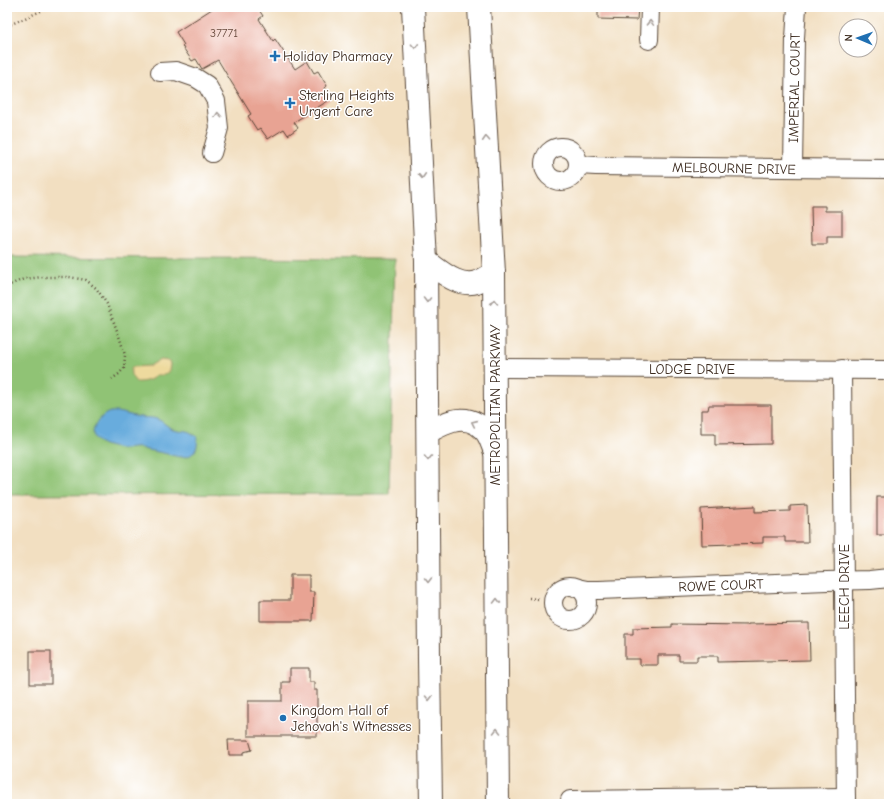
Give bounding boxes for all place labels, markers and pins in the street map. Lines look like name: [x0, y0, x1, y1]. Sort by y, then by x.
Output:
place label: Holiday Pharmacy: [283, 48, 393, 65]
marker: Holiday Pharmacy: [270, 51, 280, 61]
place label: Sterling Heights Urgent Care: [299, 87, 394, 120]
marker: Sterling Heights Urgent Care: [284, 97, 296, 109]
place label: Kingdom Hall of Jehovah's Witnesses: [291, 702, 411, 735]
marker: Kingdom Hall of Jehovah's Witnesses: [278, 713, 288, 723]

